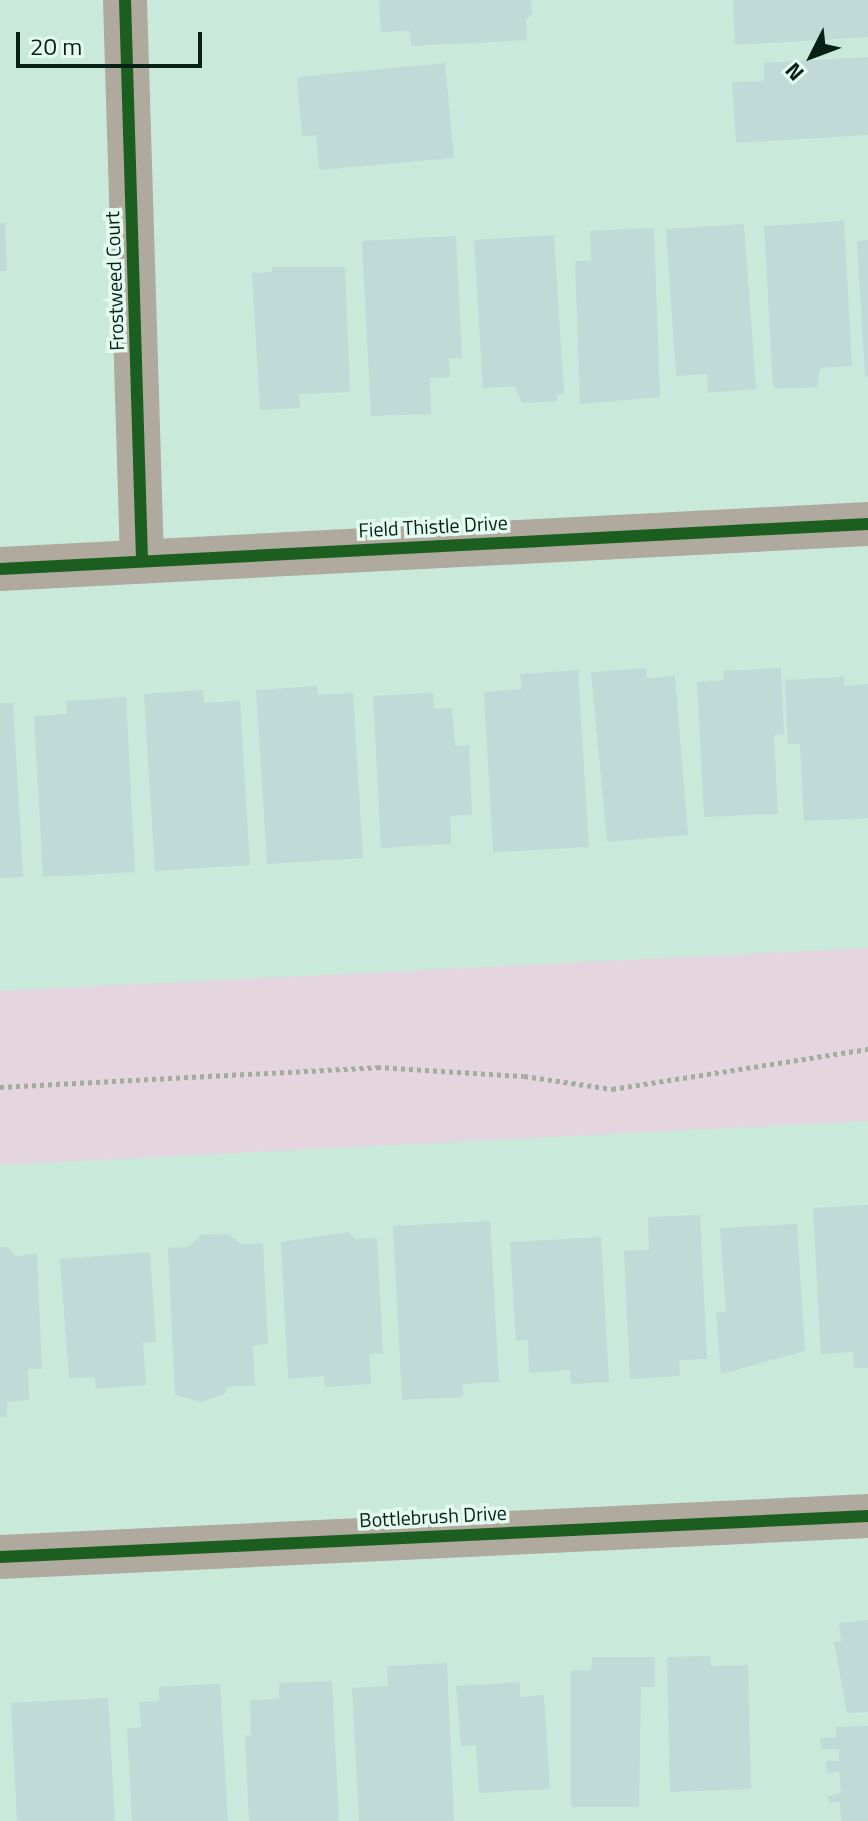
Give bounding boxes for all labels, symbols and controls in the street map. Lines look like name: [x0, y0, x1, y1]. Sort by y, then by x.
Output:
scale bar: [20, 16, 206, 66]
north arrow: [772, 16, 852, 96]
text: 20 m: [30, 28, 82, 64]
text: N: [776, 55, 812, 89]
street label: Frostweed Court: [100, 211, 128, 351]
street label: Field Thistle Drive: [358, 510, 508, 542]
street label: Bottlebrush Drive: [359, 1500, 507, 1532]

